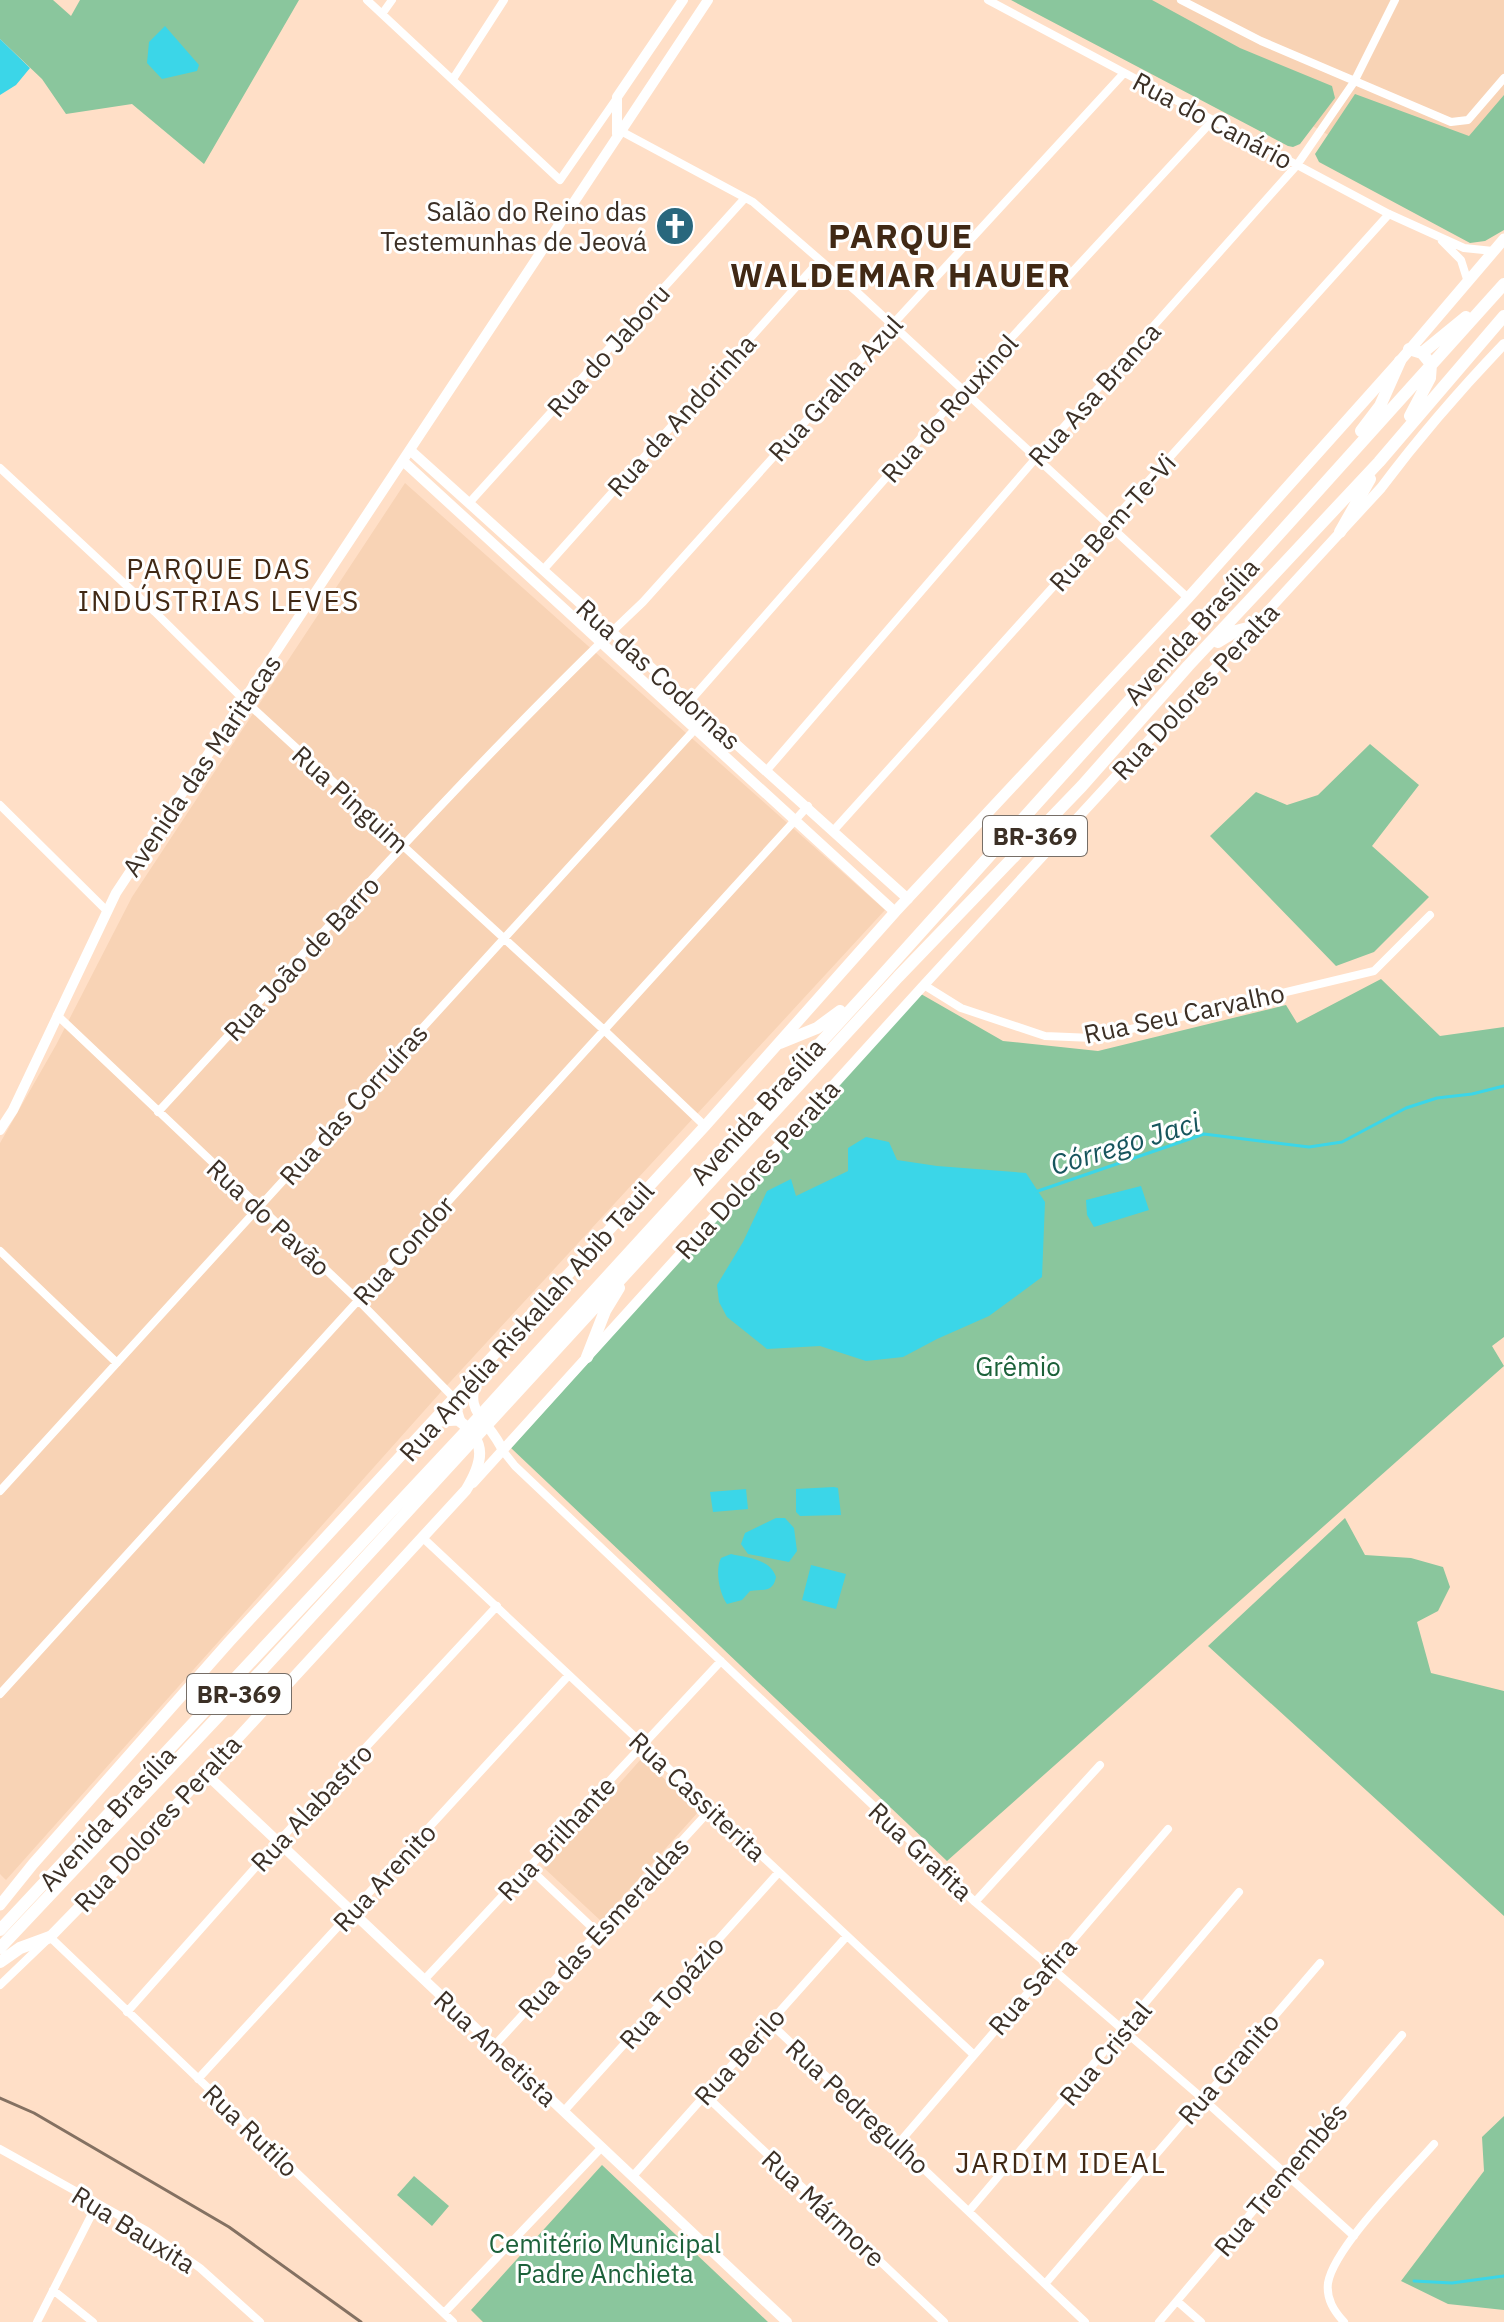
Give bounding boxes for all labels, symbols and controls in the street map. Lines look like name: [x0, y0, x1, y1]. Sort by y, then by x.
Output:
street label: Rua do Canário: [1127, 64, 1299, 176]
place label: Salão do Reino das Testemunhas de Jeová: [380, 194, 647, 258]
church icon: Salão do Reino das Testemunhas de Jeová: [654, 205, 696, 247]
district label: PARQUE WALDEMAR HAUER: [730, 213, 1072, 296]
street label: Rua do Jaboru: [539, 276, 677, 424]
street label: Rua Gralha Azul: [760, 308, 910, 468]
street label: Rua Asa Branca: [1020, 315, 1168, 473]
street label: Rua do Rouxinol: [873, 326, 1025, 490]
street label: Rua da Andorinha: [599, 327, 763, 503]
street label: Rua Bem-Te-Vi: [1041, 446, 1183, 598]
district label: PARQUE DAS INDÚSTRIAS LEVES: [78, 550, 360, 619]
street label: Avenida Brasília: [1116, 550, 1266, 712]
street label: Rua das Codornas: [569, 591, 749, 757]
street label: Rua Dolores Peralta: [1104, 595, 1286, 787]
street label: Avenida das Maritacas: [114, 647, 288, 883]
street label: Rua Pinguim: [285, 738, 417, 860]
road number: BR-369: [983, 816, 1087, 856]
street label: Rua João de Barro: [216, 868, 386, 1048]
street label: Rua Seu Carvalho: [1081, 975, 1287, 1051]
street label: Rua das Corruíras: [271, 1016, 435, 1192]
street label: Avenida Brasília: [682, 1030, 832, 1192]
street label: Rua Dolores Peralta: [667, 1072, 847, 1266]
water label: Córrego Jaci: [1046, 1103, 1205, 1183]
street label: Rua do Pavão: [200, 1151, 338, 1283]
street label: Rua Amélia Riskallah Abib Tauil: [391, 1174, 661, 1468]
street label: Rua Condor: [345, 1188, 461, 1312]
park label: Grêmio: [975, 1349, 1061, 1383]
road number: BR-369: [187, 1674, 291, 1714]
street label: Rua Cassiterita: [622, 1724, 774, 1868]
street label: Rua Dolores Peralta: [66, 1727, 248, 1919]
street label: Rua Alabastro: [243, 1736, 379, 1878]
street label: Avenida Brasília: [31, 1738, 183, 1898]
street label: Rua Brilhante: [490, 1769, 622, 1907]
street label: Rua Grafita: [862, 1794, 980, 1908]
street label: Rua Arenito: [325, 1815, 443, 1939]
street label: Rua das Esmeraldas: [510, 1829, 696, 2025]
street label: Rua Topázio: [611, 1928, 731, 2056]
street label: Rua Safira: [980, 1930, 1084, 2042]
street label: Rua Ametista: [427, 1982, 565, 2114]
street label: Rua Cristal: [1051, 1994, 1159, 2112]
street label: Rua Berilo: [686, 2000, 792, 2112]
street label: Rua Granito: [1170, 2005, 1286, 2131]
street label: Rua Pedregulho: [779, 2031, 937, 2181]
street label: Rua Rutilo: [196, 2076, 306, 2184]
street label: Rua Tremembés: [1206, 2095, 1354, 2263]
street label: Rua Mármore: [755, 2142, 893, 2274]
district label: JARDIM IDEAL: [955, 2144, 1167, 2181]
street label: Rua Bauxita: [66, 2178, 202, 2281]
park label: Cemitério Municipal Padre Anchieta: [489, 2226, 721, 2290]

